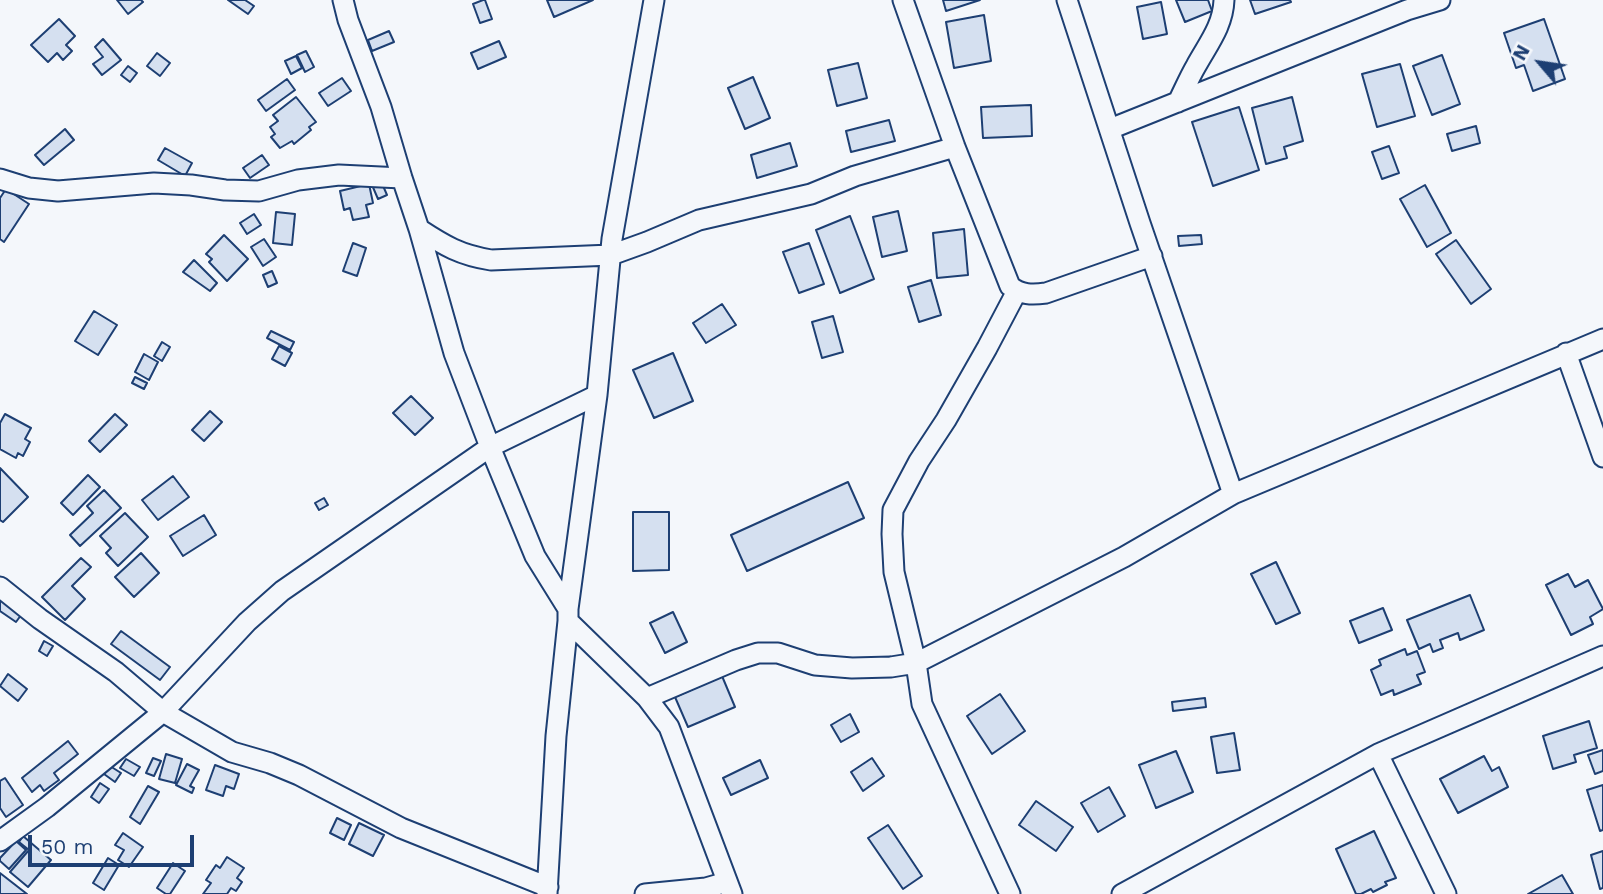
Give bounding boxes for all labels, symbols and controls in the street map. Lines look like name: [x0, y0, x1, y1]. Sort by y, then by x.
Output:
north arrow: [1505, 28, 1575, 98]
text: N: [1508, 41, 1535, 64]
scale bar: [32, 820, 198, 864]
text: 50 m: [41, 834, 93, 859]

